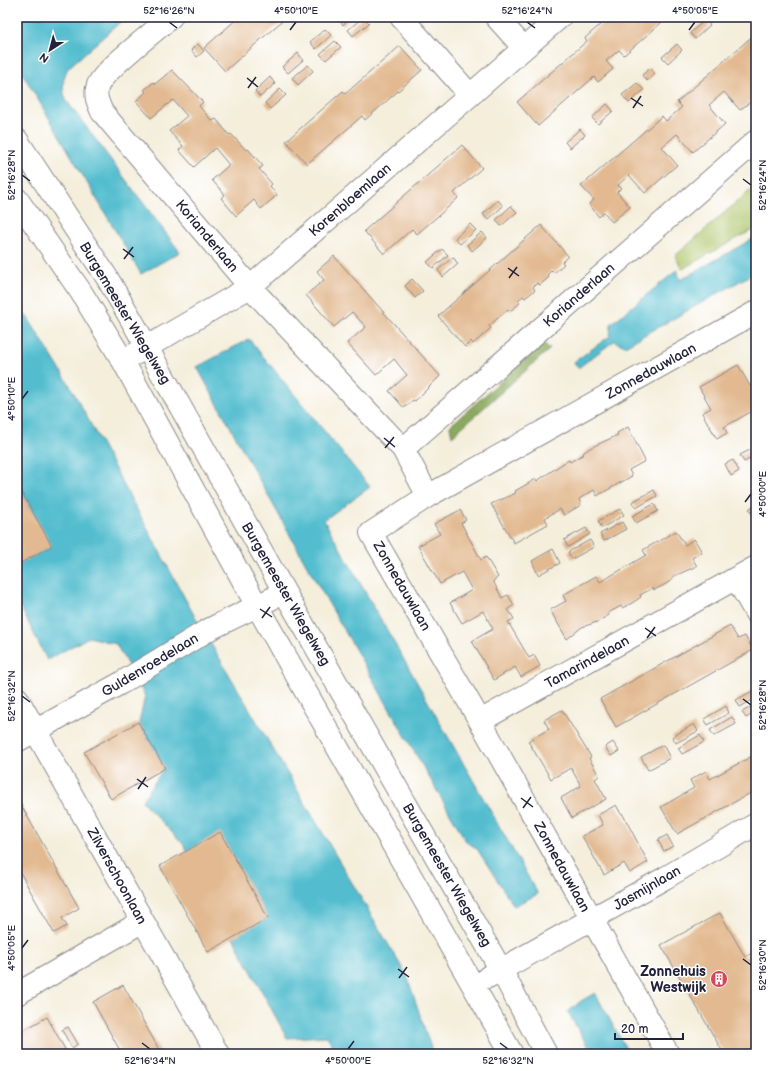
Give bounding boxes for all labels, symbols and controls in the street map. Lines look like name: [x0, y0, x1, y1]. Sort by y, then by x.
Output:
text: 52°16'26"N: [143, 5, 195, 17]
text: 4°50'10"E: [274, 5, 319, 17]
text: 52°16'24"N: [501, 5, 553, 17]
text: 4°50'05"E: [672, 5, 718, 17]
north arrow: [30, 30, 70, 70]
text: N: [37, 50, 52, 65]
text: 52°16'28"N: [6, 149, 18, 201]
text: 52°16'24"N: [757, 159, 769, 211]
street label: Korenbloemlaan: [305, 160, 395, 240]
street label: Korianderlaan: [172, 196, 242, 276]
street label: Burgemeester Wiegelweg: [76, 239, 174, 387]
street label: Korianderlaan: [540, 259, 618, 331]
street label: Zonnedauwlaan: [602, 339, 699, 403]
text: 4°50'10"E: [6, 376, 18, 421]
text: 4°50'00"E: [757, 470, 769, 517]
street label: Burgemeester Wiegelweg: [238, 519, 334, 669]
street label: Zonnedauwlaan: [369, 537, 435, 634]
street label: Guldenroedelaan: [99, 629, 201, 701]
street label: Tamarindelaan: [542, 632, 632, 692]
text: 52°16'32"N: [6, 670, 18, 722]
text: 52°16'28"N: [757, 679, 769, 731]
street label: Burgemeester Wiegelweg: [399, 800, 495, 950]
street label: Zonnedauwlaan: [530, 818, 594, 915]
street label: Zilverschoonlaan: [83, 824, 151, 927]
street label: Jasmijnlaan: [610, 862, 684, 914]
text: 4°50'05"E: [6, 925, 18, 971]
text: 52°16'30"N: [757, 939, 769, 991]
place label: Zonnehuis Westwijk: [640, 963, 707, 996]
building icon: Zonnehuis Westwijk: [709, 969, 729, 989]
scale bar: [615, 1015, 683, 1041]
text: 20 m: [621, 1022, 648, 1037]
text: 52°16'34"N: [124, 1055, 176, 1067]
text: 4°50'00"E: [325, 1055, 372, 1067]
text: 52°16'32"N: [482, 1055, 534, 1067]

